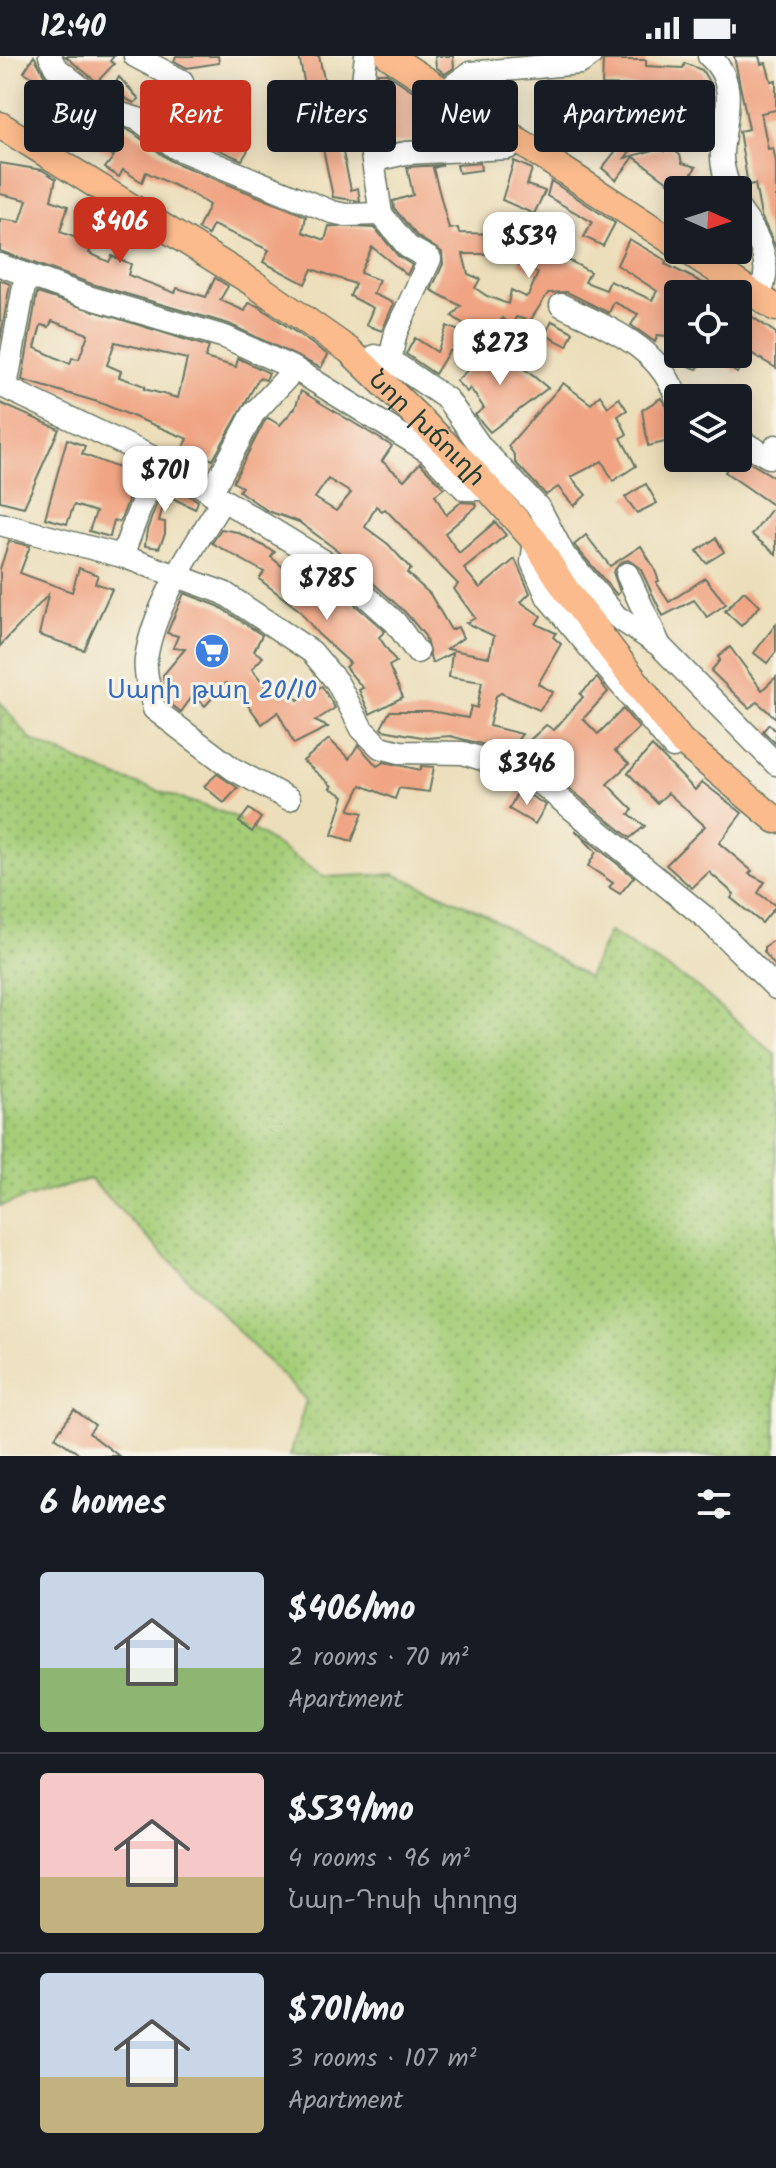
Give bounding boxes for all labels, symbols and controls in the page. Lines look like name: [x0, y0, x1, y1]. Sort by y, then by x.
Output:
text: 12:40: [40, 4, 106, 52]
chip: Buy: [24, 80, 124, 152]
chip: Rent: [140, 80, 251, 152]
chip: Filters: [267, 80, 396, 152]
chip: New: [412, 80, 518, 152]
chip: Apartment: [534, 80, 715, 152]
north arrow: [664, 176, 752, 264]
map controls: [664, 176, 752, 472]
pin: $406: [73, 197, 167, 265]
text: $406: [92, 202, 149, 244]
pin: $539: [482, 212, 576, 280]
text: $539: [501, 217, 557, 259]
button: locate: [664, 280, 752, 368]
pin: $273: [453, 319, 547, 387]
text: $273: [471, 324, 529, 366]
street label: Նոր խճուղի: [358, 361, 496, 497]
button: layers: [664, 384, 752, 472]
pin: $701: [118, 446, 212, 514]
text: $701: [141, 451, 189, 493]
pin: $785: [280, 554, 374, 622]
text: $785: [299, 559, 355, 601]
supermarket icon: Սարի թաղ 20/10: [193, 632, 231, 670]
place label: Սարի թաղ 20/10: [107, 670, 317, 712]
pin: $346: [480, 739, 574, 807]
text: $346: [498, 744, 556, 786]
text: 6 homes: [40, 1477, 166, 1531]
icon: filters: [692, 1482, 736, 1526]
text: $406/mo: [288, 1583, 415, 1637]
icon: home: [104, 1604, 200, 1700]
text: 2 rooms · 70 m²: [288, 1637, 469, 1679]
text: Apartment: [288, 1679, 403, 1721]
text: $539/mo: [288, 1784, 414, 1838]
icon: home: [104, 1805, 200, 1901]
text: 4 rooms · 96 m²: [288, 1838, 470, 1880]
text: Նար-Դոսի փողոց: [288, 1880, 518, 1922]
text: $701/mo: [288, 1984, 405, 2038]
icon: home: [104, 2005, 200, 2101]
text: 3 rooms · 107 m²: [288, 2038, 477, 2080]
text: Apartment: [288, 2080, 403, 2122]

